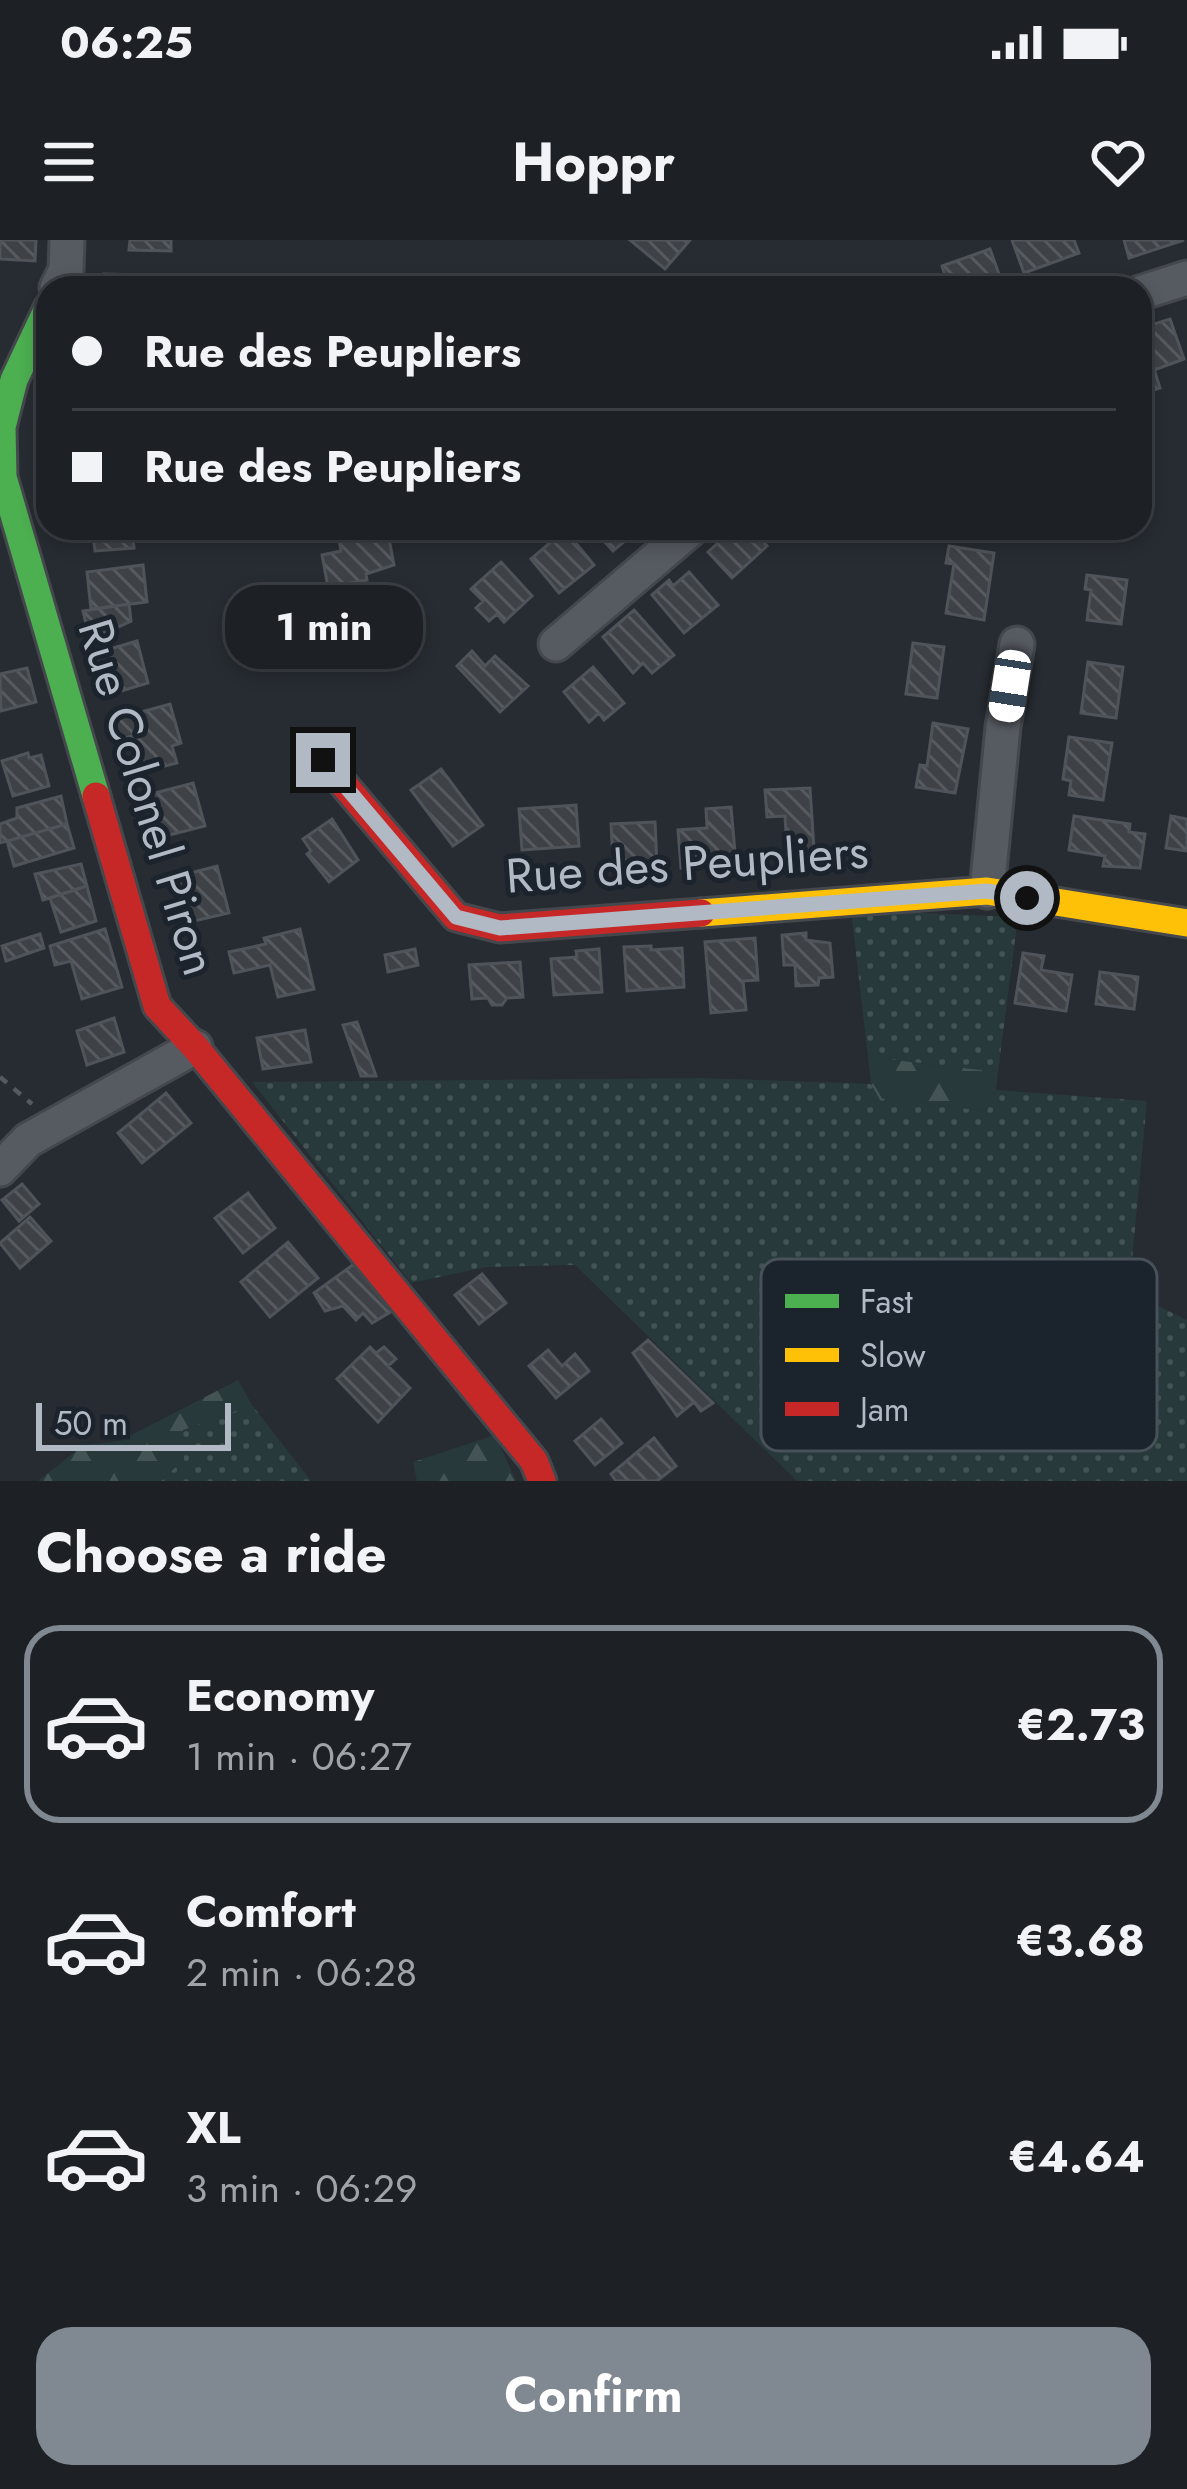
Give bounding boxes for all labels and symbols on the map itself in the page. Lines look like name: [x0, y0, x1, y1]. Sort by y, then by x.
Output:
callout: 1 min: [224, 586, 422, 670]
street label: Rue Colonel Piron: [61, 611, 234, 984]
car: [987, 648, 1033, 724]
route end: [296, 733, 350, 787]
street label: Rue des Peupliers: [503, 816, 871, 911]
route start: [1000, 871, 1054, 925]
legend: [761, 1259, 1157, 1451]
text: Fast: [860, 1278, 913, 1325]
text: Slow: [860, 1332, 926, 1379]
text: Jam: [856, 1386, 910, 1433]
scale bar: [36, 1397, 231, 1450]

